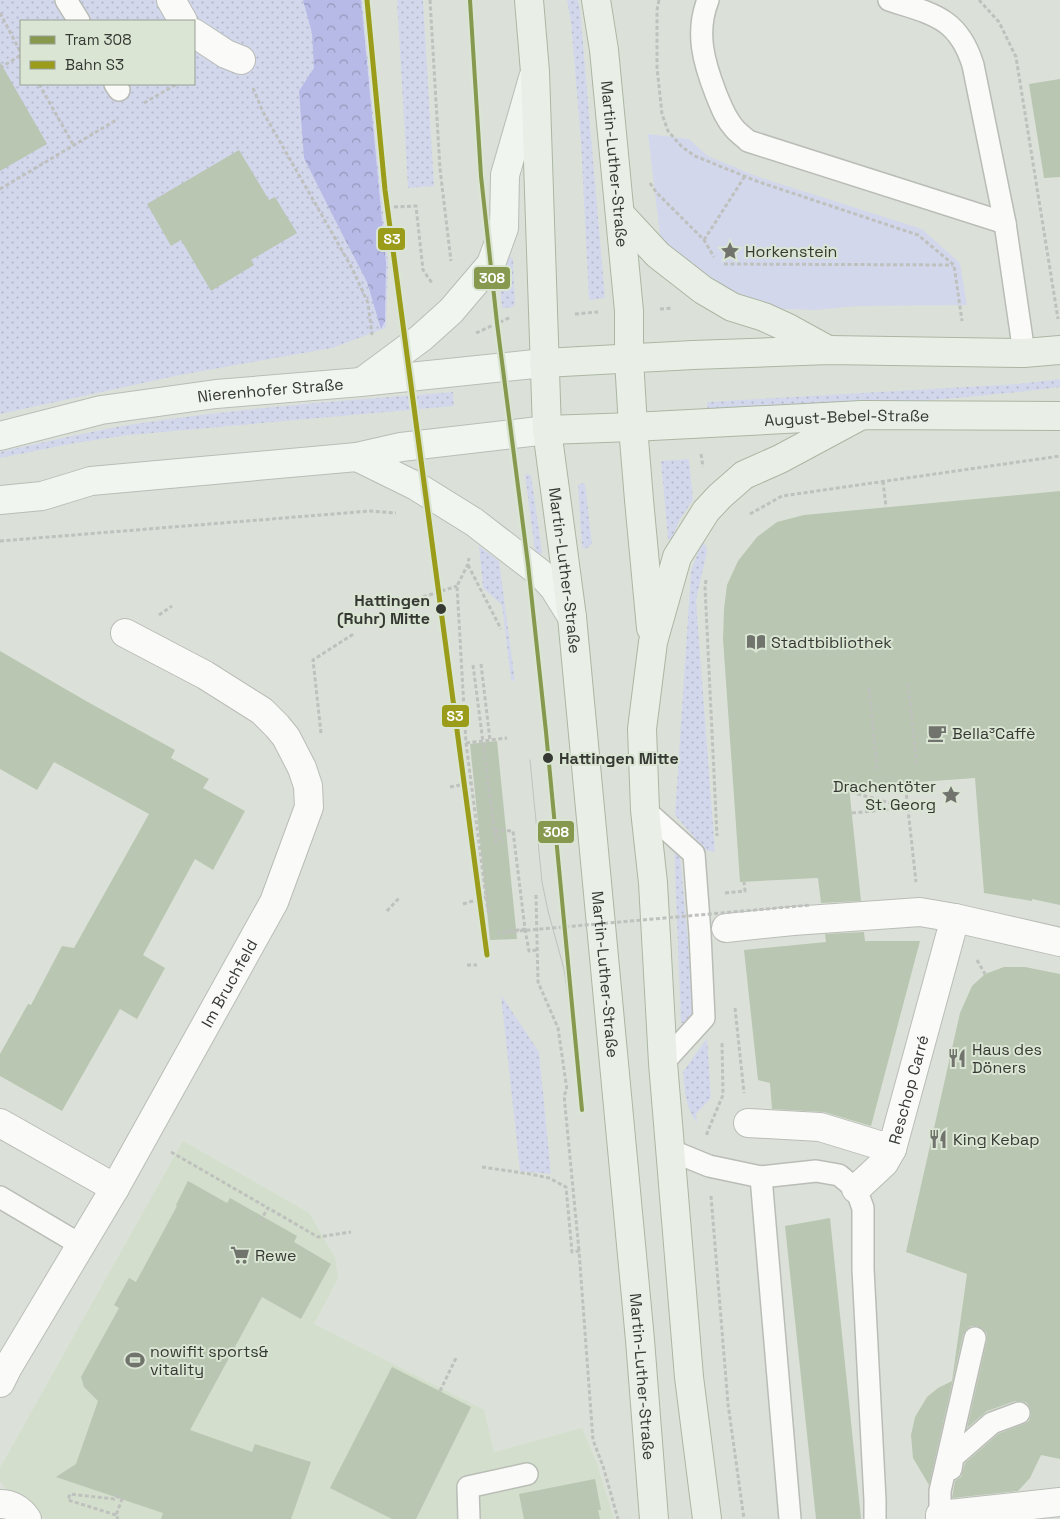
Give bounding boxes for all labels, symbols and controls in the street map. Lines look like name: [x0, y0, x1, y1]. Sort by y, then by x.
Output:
legend: [20, 20, 195, 85]
text: Tram 308: [65, 30, 131, 49]
text: Bahn S3: [65, 55, 124, 74]
street label: Martin-Luther-Straße: [596, 80, 633, 248]
line badge: S3: [377, 227, 406, 251]
text: S3: [384, 230, 401, 248]
place icon: Horkenstein: [719, 240, 741, 262]
place label: Horkenstein: [745, 241, 837, 262]
line badge: 308: [473, 266, 511, 290]
text: 308: [479, 269, 506, 287]
street label: Nierenhofer Straße: [196, 373, 344, 407]
street label: August-Bebel-Straße: [764, 405, 929, 431]
street label: Martin-Luther-Straße: [544, 486, 585, 654]
place label: Hattingen (Ruhr) Mitte: [337, 590, 430, 629]
marker: Hattingen (Ruhr) Mitte: [434, 602, 448, 616]
library icon: Stadtbibliothek: [745, 631, 767, 653]
place label: Stadtbibliothek: [771, 632, 892, 653]
line badge: S3: [441, 704, 470, 728]
text: S3: [447, 707, 464, 725]
cafe icon: Bella³Caffè: [926, 722, 948, 744]
place label: Bella³Caffè: [952, 723, 1035, 744]
place label: Hattingen Mitte: [559, 748, 679, 769]
marker: Hattingen Mitte: [541, 751, 555, 765]
place label: Drachentöter St. Georg: [833, 776, 936, 815]
place icon: Drachentöter St. Georg: [940, 784, 962, 806]
line badge: 308: [537, 820, 575, 844]
text: 308: [543, 823, 570, 841]
street label: Martin-Luther-Straße: [587, 890, 623, 1059]
street label: Im Bruchfeld: [196, 935, 262, 1031]
street label: Reschop Carré: [884, 1033, 934, 1147]
place label: Haus des Döners: [972, 1039, 1042, 1078]
restaurant icon: Haus des Döners: [946, 1047, 968, 1069]
restaurant icon: King Kebap: [927, 1128, 949, 1150]
place label: King Kebap: [953, 1129, 1040, 1150]
supermarket icon: Rewe: [229, 1244, 251, 1266]
place label: Rewe: [255, 1245, 297, 1266]
street label: Martin-Luther-Straße: [625, 1292, 659, 1461]
place label: nowifit sports& vitality: [150, 1341, 269, 1380]
sports icon: nowifit sports& vitality: [124, 1349, 146, 1371]

